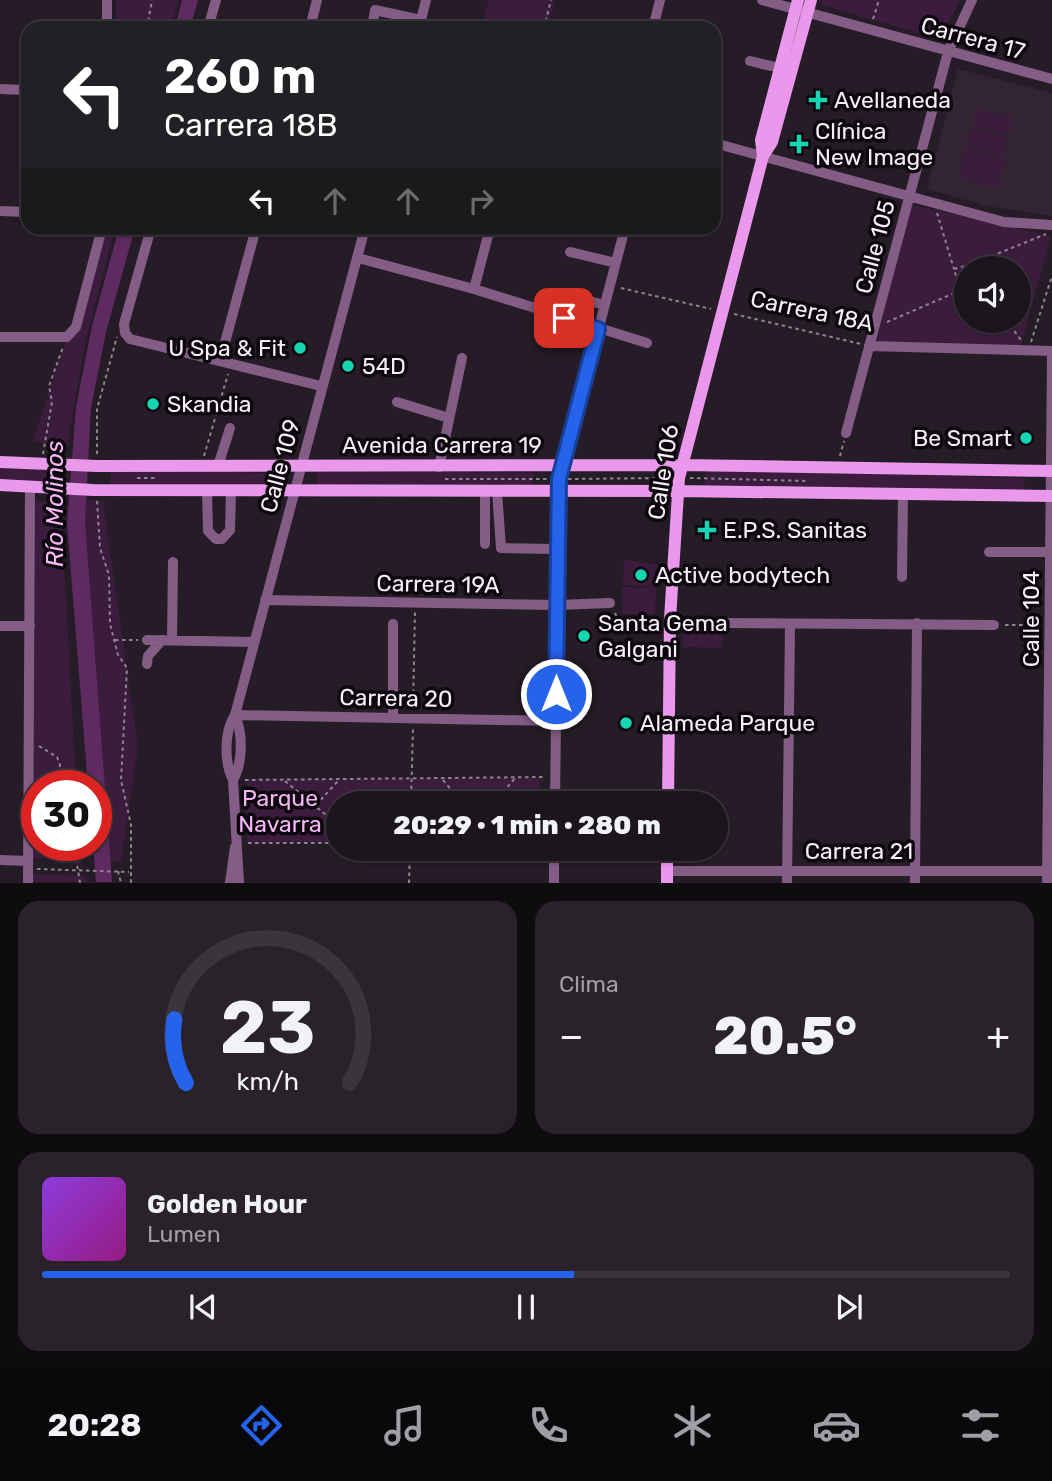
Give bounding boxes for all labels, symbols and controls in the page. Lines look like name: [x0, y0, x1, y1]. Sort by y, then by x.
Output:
street label: Carrera 17: [918, 11, 1028, 65]
text: 260 m: [164, 47, 316, 105]
icon: left: [49, 49, 140, 140]
place label: Avellaneda: [834, 86, 951, 114]
marker: Avellaneda: [808, 90, 828, 110]
text: Carrera 18B: [164, 106, 338, 144]
place label: Clínica New Image: [815, 117, 933, 171]
marker: Clínica New Image: [789, 134, 809, 154]
icon: left: [243, 182, 281, 220]
icon: ahead: [316, 182, 354, 220]
icon: ahead: [389, 182, 427, 220]
icon: right: [462, 182, 500, 220]
street label: Calle 105: [849, 197, 901, 297]
map controls: [954, 256, 1031, 333]
button: sound: [954, 256, 1031, 333]
street label: Carrera 18A: [748, 284, 876, 338]
pin: [534, 288, 594, 348]
icon: arrive: [545, 299, 583, 337]
place label: U Spa & Fit: [168, 334, 286, 362]
marker: U Spa & Fit: [292, 340, 308, 356]
place label: 54D: [362, 352, 406, 380]
marker: 54D: [340, 358, 356, 374]
place label: Skandia: [167, 390, 252, 418]
marker: Skandia: [145, 396, 161, 412]
street label: Calle 109: [254, 416, 306, 516]
street label: Calle 106: [642, 422, 684, 522]
place label: Be Smart: [913, 424, 1012, 452]
marker: Be Smart: [1018, 430, 1034, 446]
street label: Avenida Carrera 19: [342, 431, 542, 459]
water label: Río Molinos: [41, 441, 69, 567]
place label: E.P.S. Sanitas: [723, 516, 867, 544]
marker: E.P.S. Sanitas: [697, 520, 717, 540]
place label: Active bodytech: [655, 561, 830, 589]
marker: Active bodytech: [633, 567, 649, 583]
street label: Carrera 19A: [376, 569, 500, 599]
street label: Calle 104: [1017, 571, 1045, 667]
place label: Santa Gema Galgani: [598, 609, 728, 663]
marker: Santa Gema Galgani: [576, 628, 592, 644]
position arrow: [519, 657, 593, 731]
street label: Carrera 20: [339, 683, 453, 713]
place label: Alameda Parque: [640, 709, 815, 737]
marker: Alameda Parque: [618, 715, 634, 731]
speed limit sign: 30: [21, 770, 112, 861]
park label: Parque Navarra: [238, 784, 322, 838]
text: 20:29 · 1 min · 280 m: [393, 810, 661, 841]
street label: Carrera 21: [805, 837, 913, 865]
text: Clima: [559, 970, 619, 998]
text: 23: [220, 986, 315, 1072]
text: 20.5°: [713, 1005, 857, 1067]
text: −: [559, 1013, 584, 1059]
text: +: [986, 1013, 1010, 1059]
text: km/h: [236, 1067, 299, 1096]
text: Golden Hour: [147, 1189, 307, 1220]
text: Lumen: [147, 1220, 221, 1248]
icon: previous: [184, 1288, 222, 1326]
icon: pause: [507, 1288, 545, 1326]
icon: next: [830, 1288, 868, 1326]
icon: directions: [237, 1401, 286, 1450]
icon: music: [380, 1401, 429, 1450]
icon: phone: [524, 1401, 573, 1450]
icon: climate: [668, 1401, 717, 1450]
icon: car: [812, 1401, 861, 1450]
icon: filters: [956, 1401, 1005, 1450]
text: 20:28: [47, 1406, 142, 1444]

